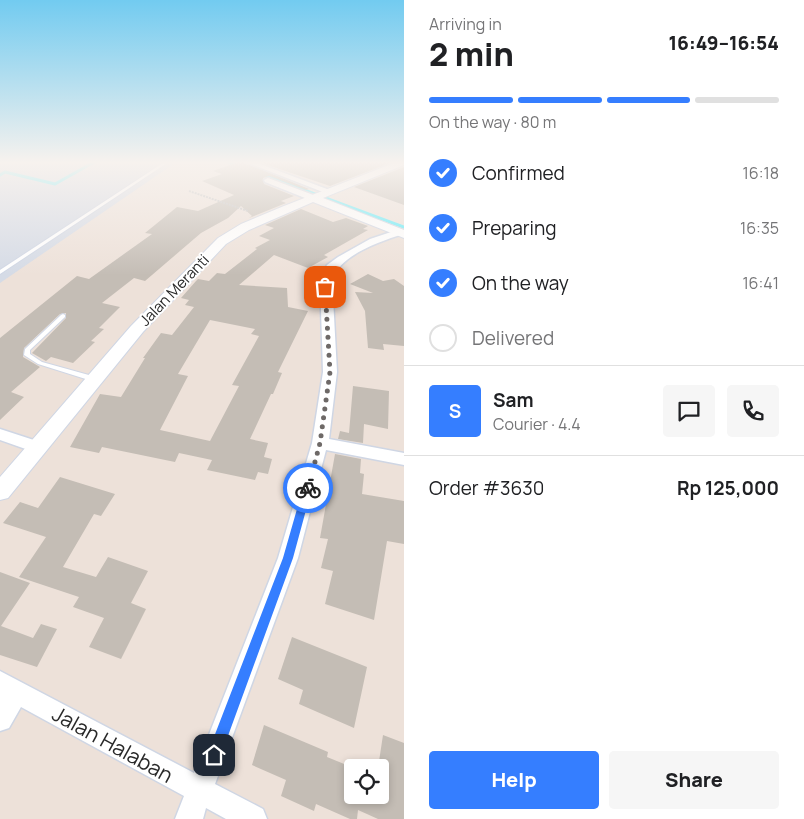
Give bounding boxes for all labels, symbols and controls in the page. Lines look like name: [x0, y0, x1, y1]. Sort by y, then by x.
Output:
text: Arriving in: [429, 13, 502, 35]
text: 16:49–16:54: [668, 30, 779, 56]
text: 2 min: [429, 32, 514, 76]
text: On the way · 80 m: [429, 111, 556, 133]
icon: check: [429, 159, 457, 187]
text: Confirmed: [472, 160, 565, 186]
text: 16:18: [743, 162, 779, 184]
icon: check: [429, 214, 457, 242]
text: Preparing: [472, 215, 557, 241]
text: 16:35: [740, 217, 779, 239]
street label: Jalan Meranti: [134, 250, 214, 330]
pin: [304, 266, 346, 308]
icon: check: [429, 269, 457, 297]
text: On the way: [472, 270, 569, 296]
text: 16:41: [742, 272, 779, 294]
icon: bag: [311, 273, 339, 301]
text: Delivered: [472, 325, 554, 351]
button: chat: [663, 385, 715, 437]
button: phone: [727, 385, 779, 437]
text: Sam: [493, 387, 534, 413]
text: S: [449, 398, 461, 424]
text: Courier · 4.4: [493, 413, 581, 435]
courier: [283, 463, 333, 513]
icon: bike: [294, 474, 322, 502]
text: Order #3630: [429, 475, 544, 501]
text: Rp 125,000: [677, 475, 779, 501]
street label: Jalan Halaban: [48, 699, 178, 789]
pin: [193, 734, 235, 776]
icon: home: [200, 741, 228, 769]
button: Help: [429, 751, 599, 809]
button: Share: [609, 751, 779, 809]
map controls: [344, 759, 389, 804]
button: locate: [344, 759, 389, 804]

